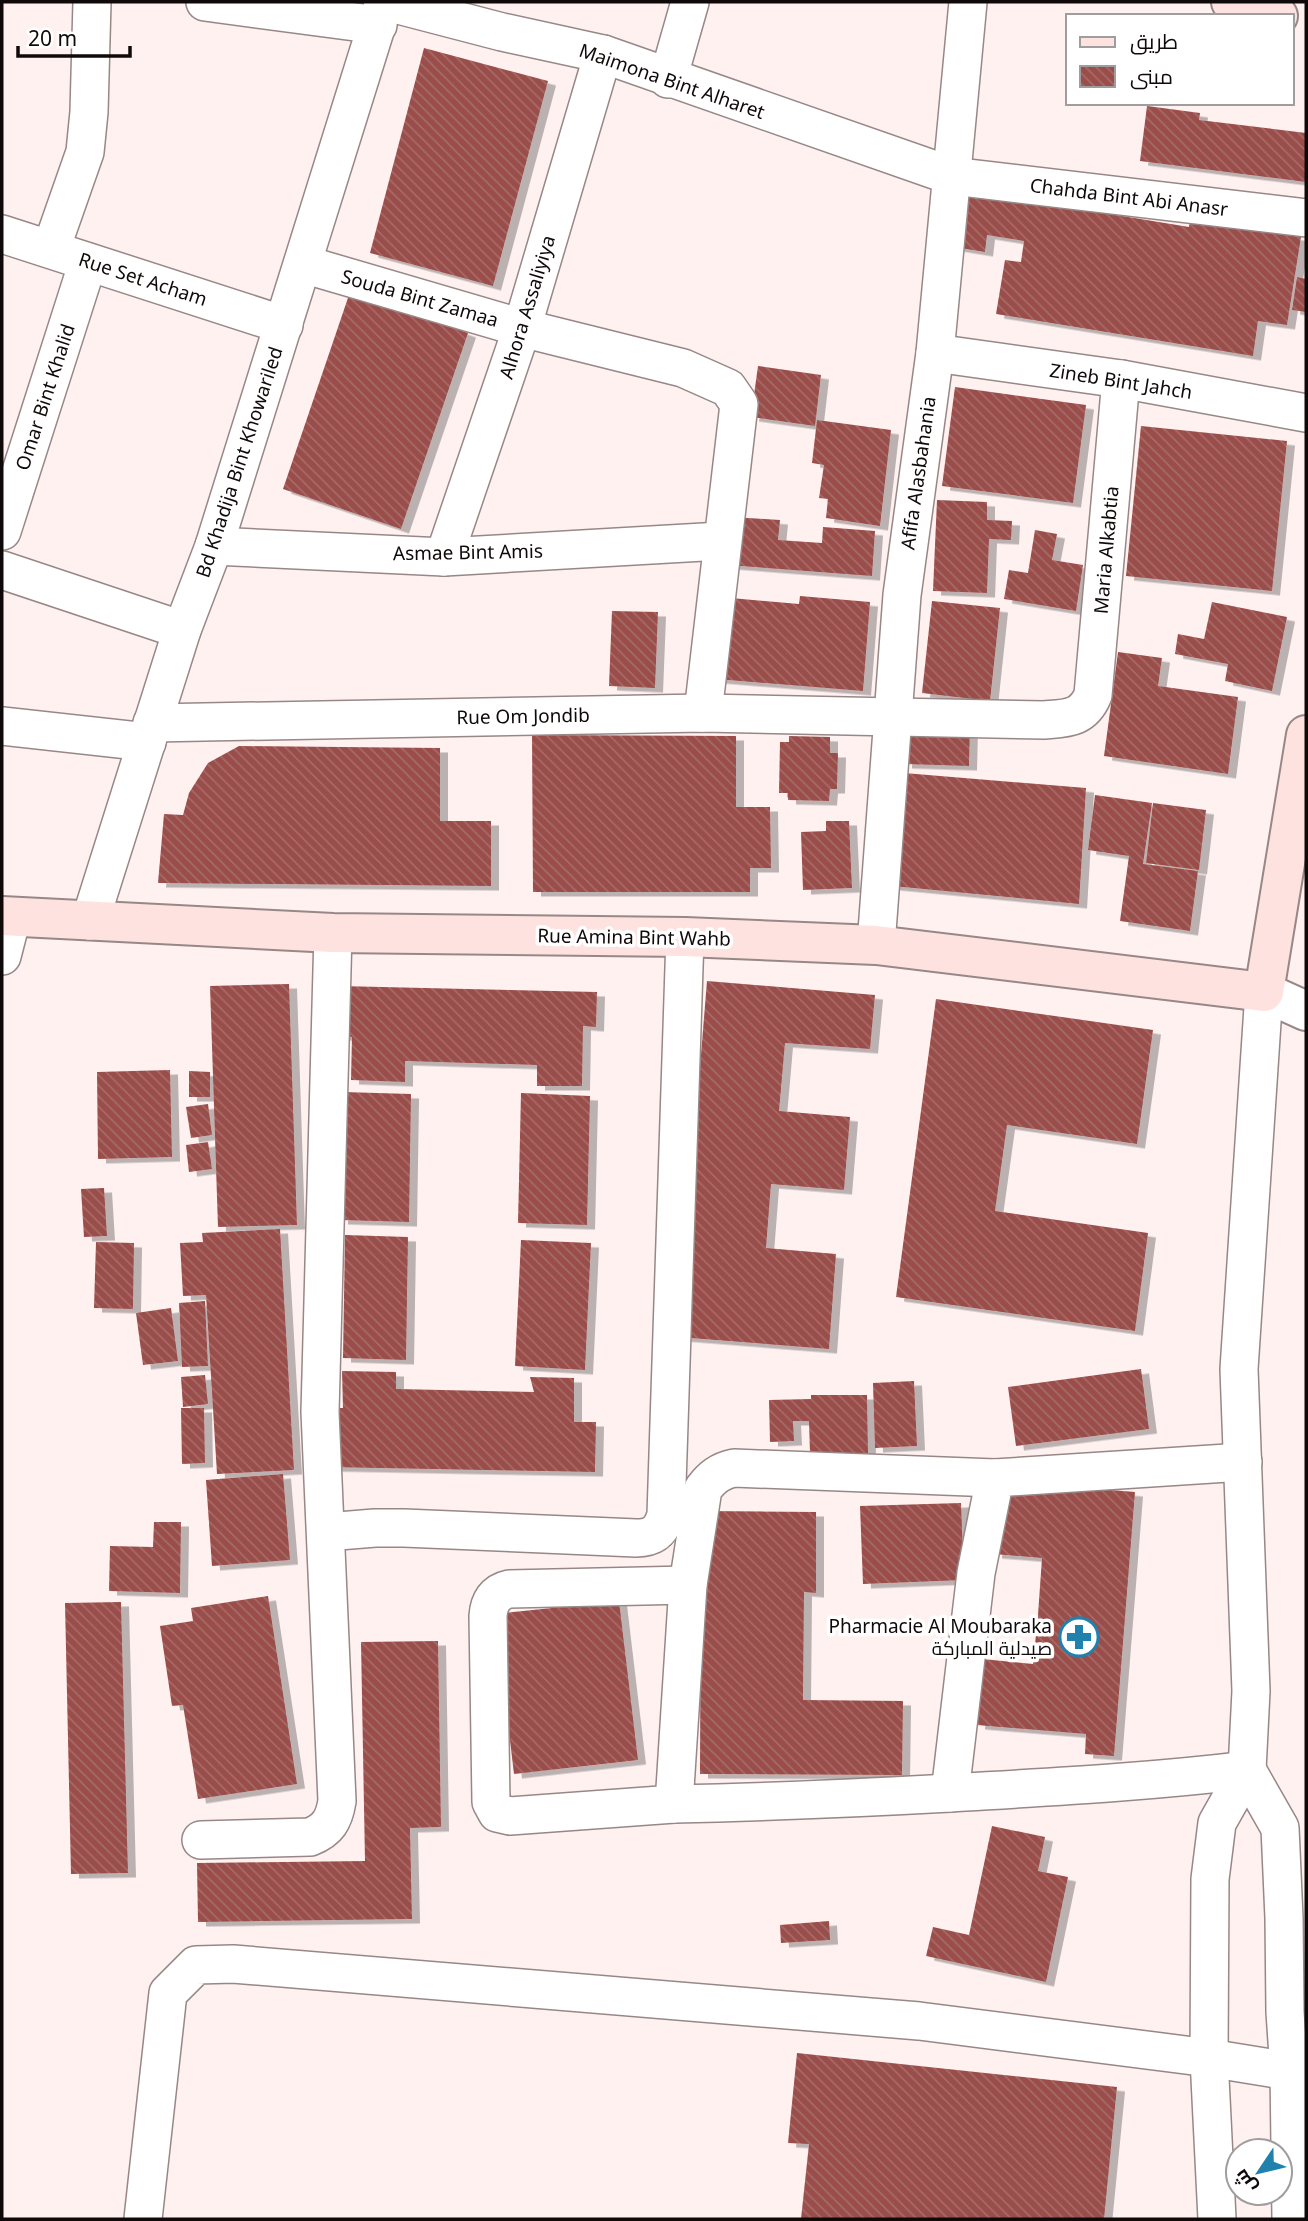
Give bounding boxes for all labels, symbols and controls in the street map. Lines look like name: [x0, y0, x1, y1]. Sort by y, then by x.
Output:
scale bar: [18, 14, 130, 58]
legend: [1066, 14, 1294, 105]
text: 20 m: [28, 24, 77, 52]
text: طريق: [1130, 27, 1178, 55]
street label: Maimona Bint Alharet: [576, 37, 768, 125]
text: مبنى: [1130, 62, 1173, 90]
street label: Chahda Bint Abi Anasr: [1028, 172, 1230, 222]
street label: Alhora Assaliyiya: [493, 232, 561, 382]
street label: Rue Set Acham: [75, 246, 211, 312]
street label: Souda Bint Zamaa: [338, 263, 502, 333]
street label: Omar Bint Khalid: [9, 320, 81, 474]
street label: Bd Khadija Bint Khowariled: [189, 343, 289, 581]
street label: Zineb Bint Jahch: [1048, 357, 1194, 405]
street label: Afifa Alasbahania: [894, 395, 942, 551]
street label: Maria Alkabtia: [1087, 485, 1125, 615]
street label: Asmae Bint Amis: [393, 538, 543, 566]
street label: Rue Om Jondib: [456, 702, 590, 730]
street label: Rue Amina Bint Wahb: [537, 922, 731, 952]
place label: Pharmacie Al Moubaraka صيدلية المباركة: [828, 1613, 1052, 1661]
pharmacy icon: Pharmacie Al Moubaraka صيدلية المباركة: [1058, 1616, 1100, 1658]
north arrow: [1224, 2137, 1294, 2207]
text: ش: [1227, 2164, 1263, 2199]

